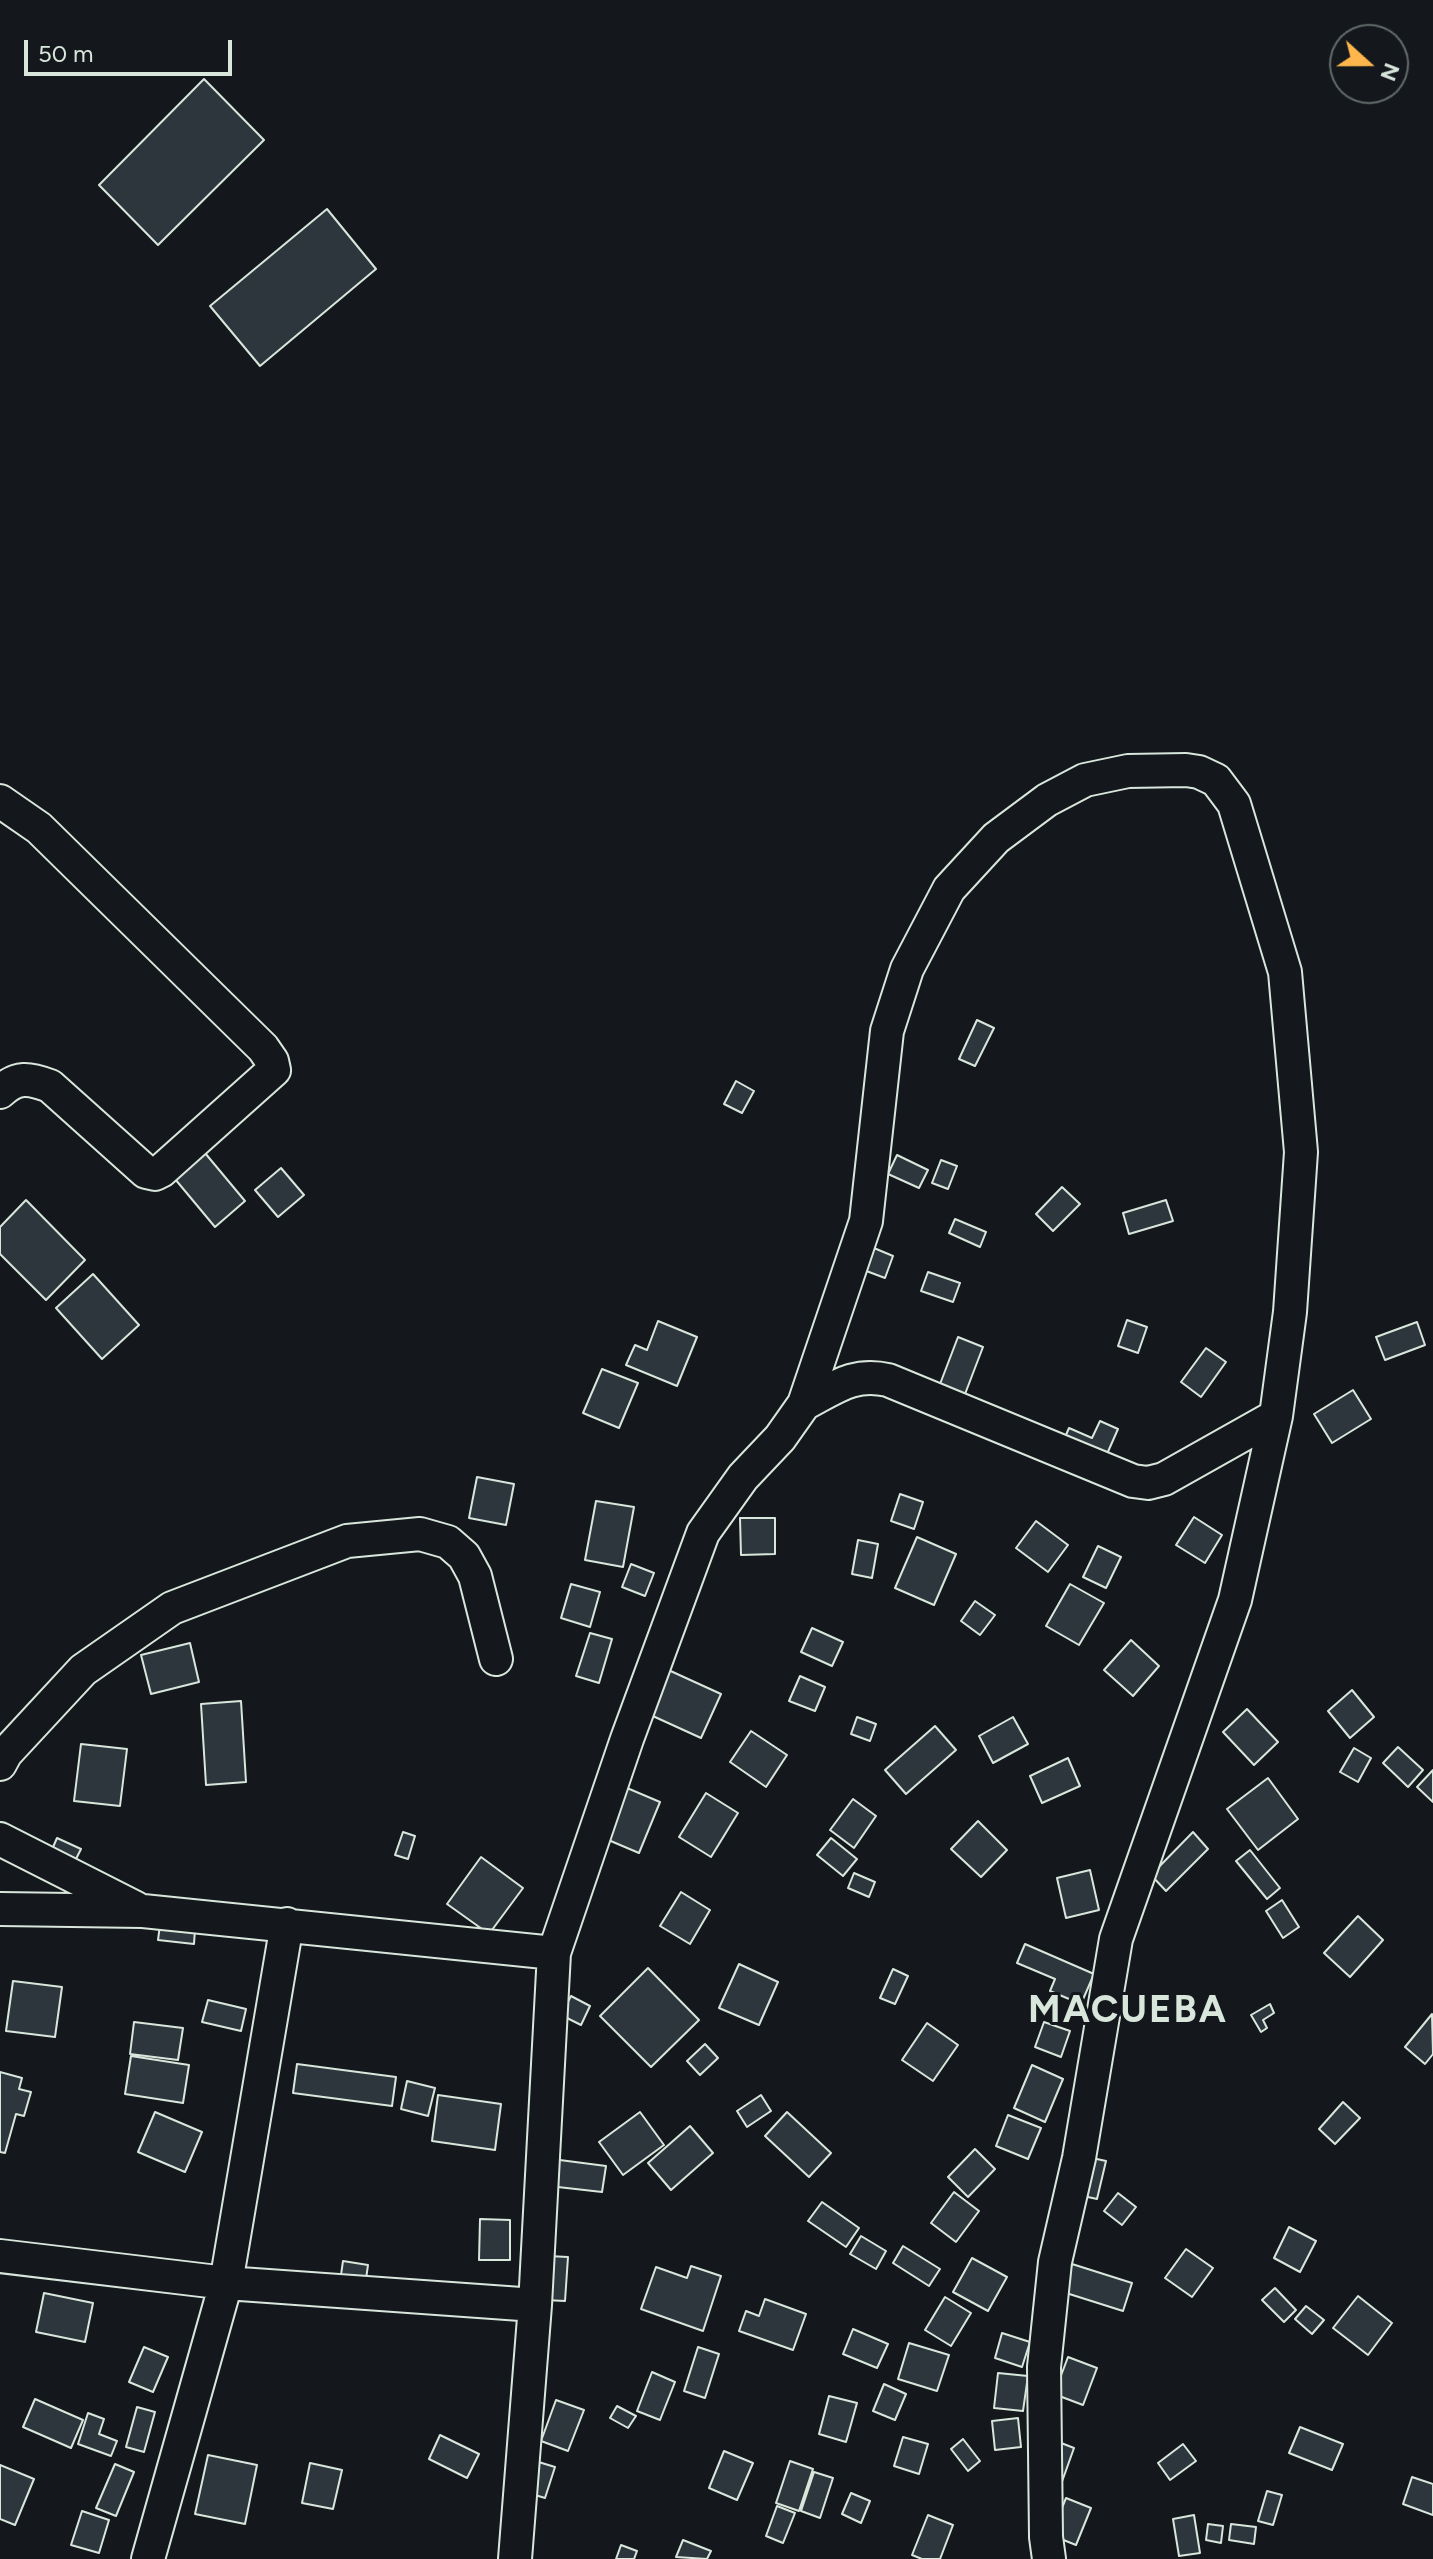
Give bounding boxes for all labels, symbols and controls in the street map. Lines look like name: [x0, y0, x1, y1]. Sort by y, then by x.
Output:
scale bar: [28, 24, 236, 74]
north arrow: [1329, 24, 1409, 104]
text: 50 m: [38, 39, 94, 68]
text: N: [1374, 59, 1406, 85]
district label: MACUEBA: [1028, 1988, 1228, 2034]

